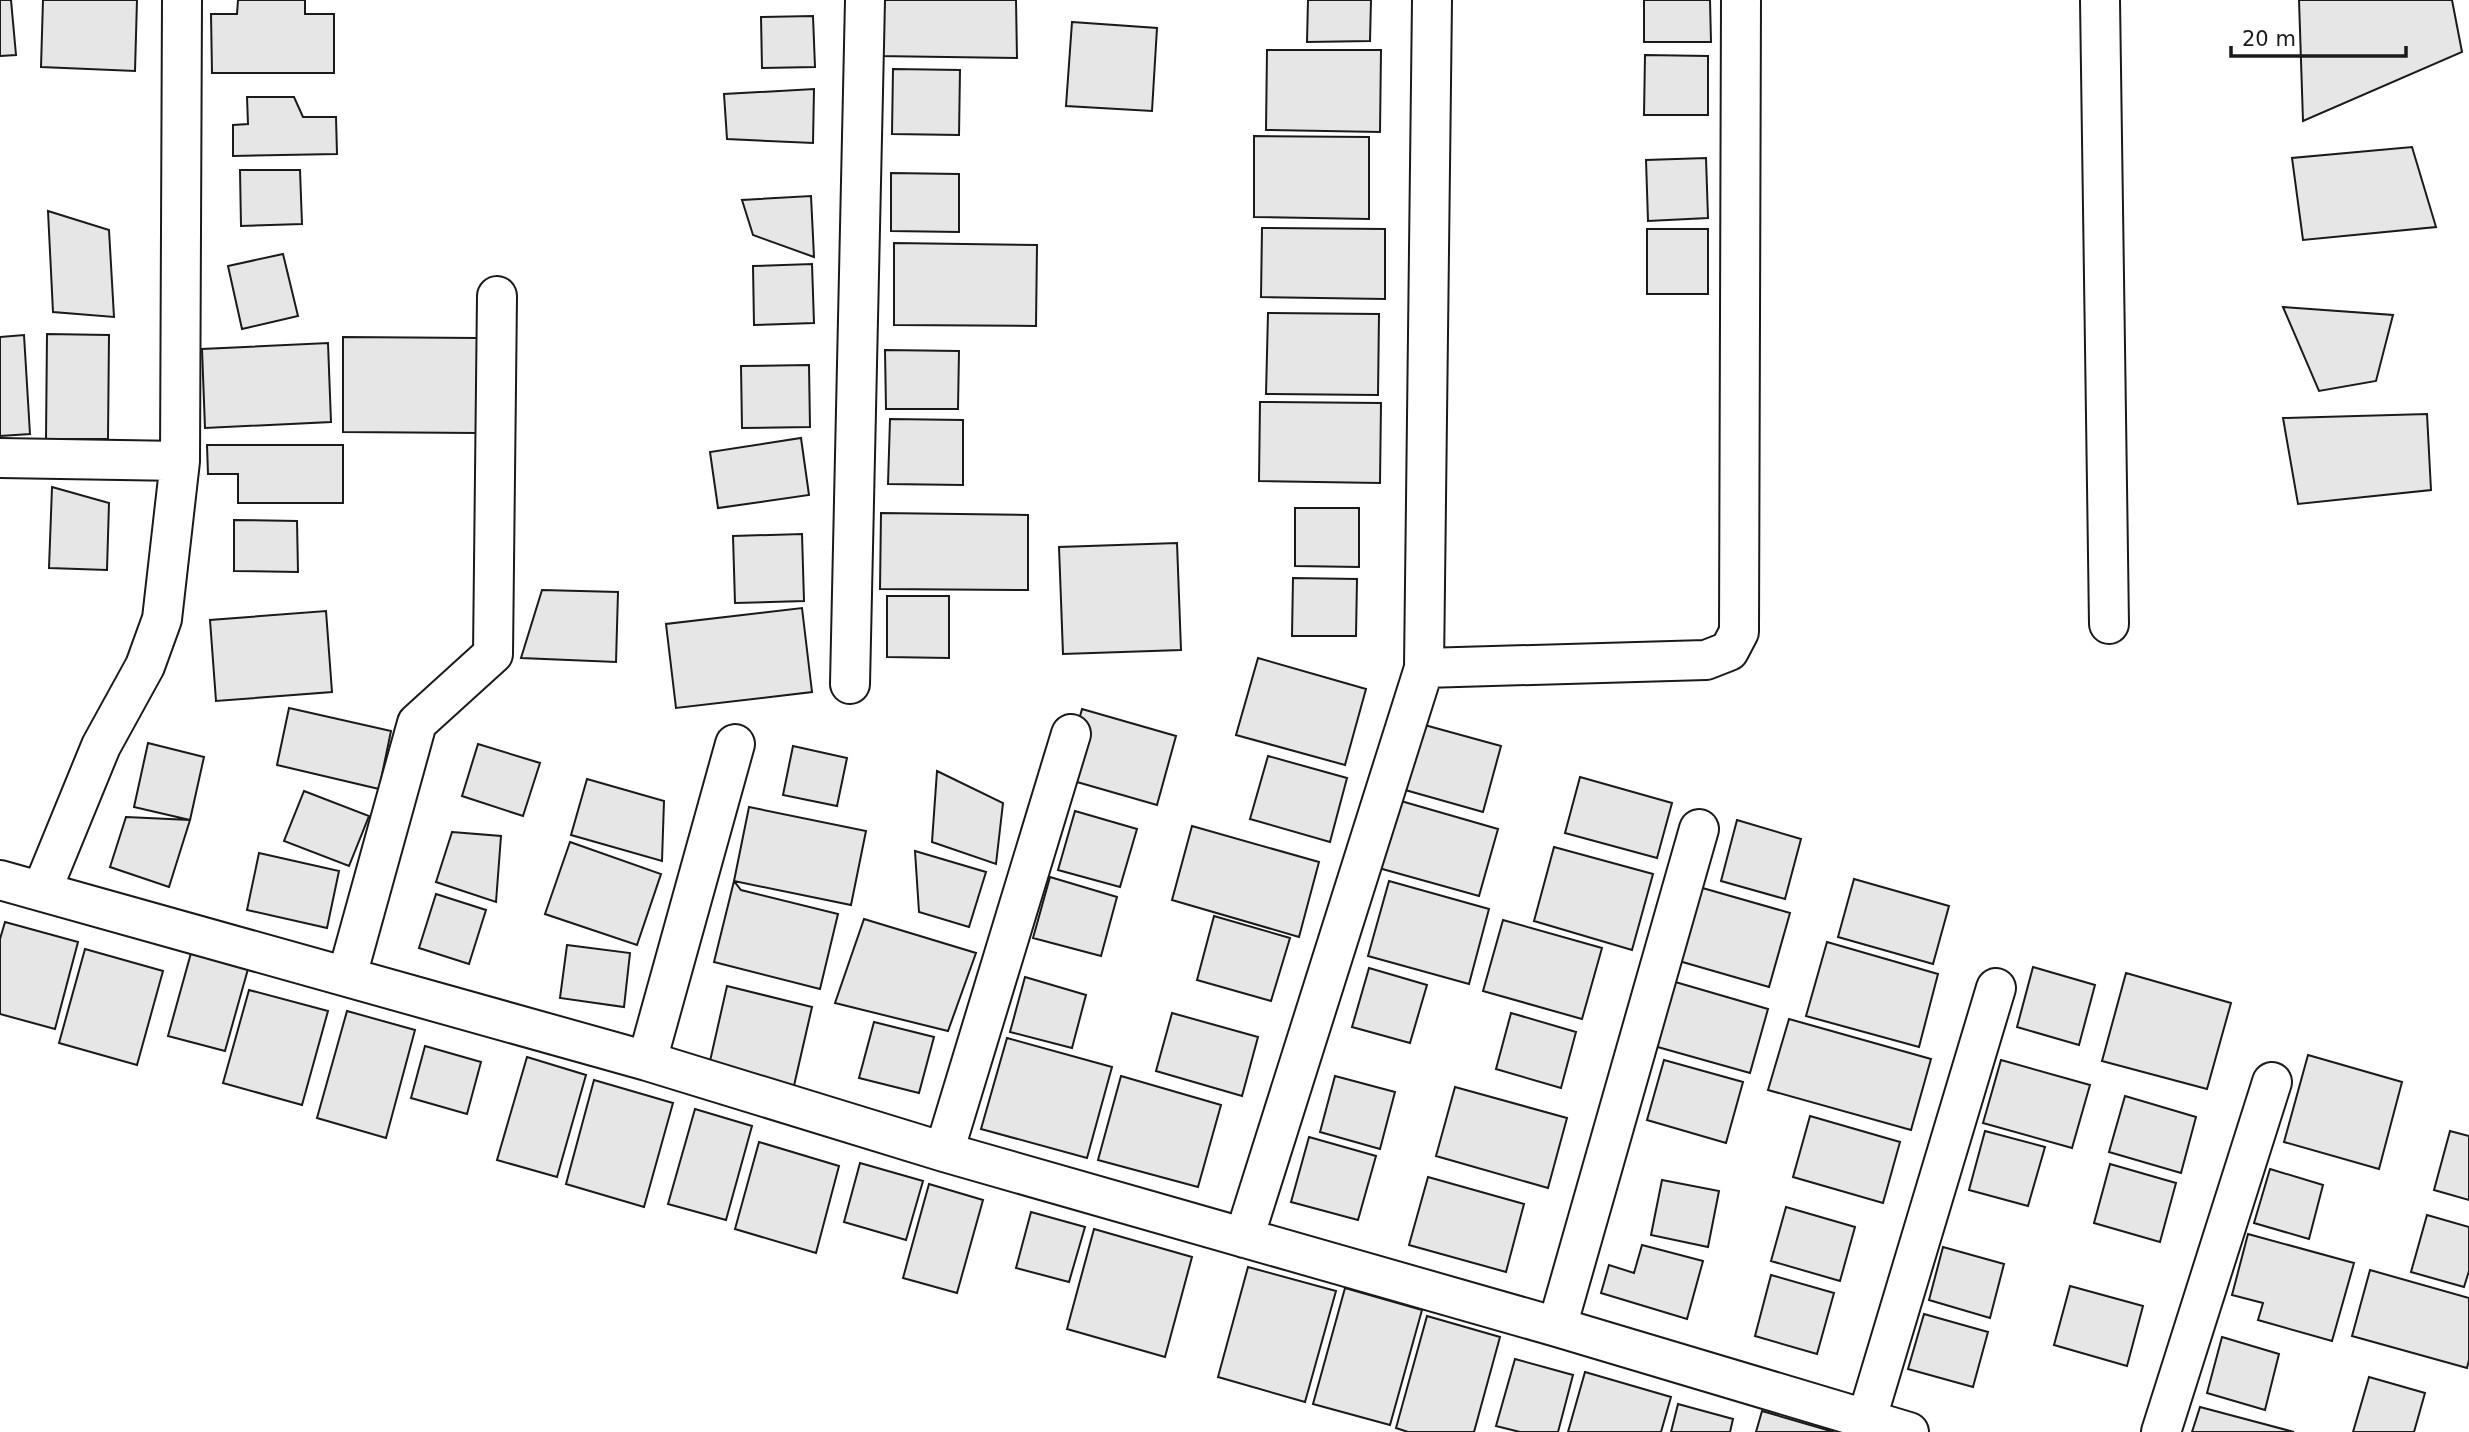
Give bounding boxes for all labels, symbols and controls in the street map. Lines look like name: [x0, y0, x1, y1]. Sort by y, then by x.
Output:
scale bar: [2231, 14, 2406, 58]
text: 20 m: [2242, 27, 2296, 51]

